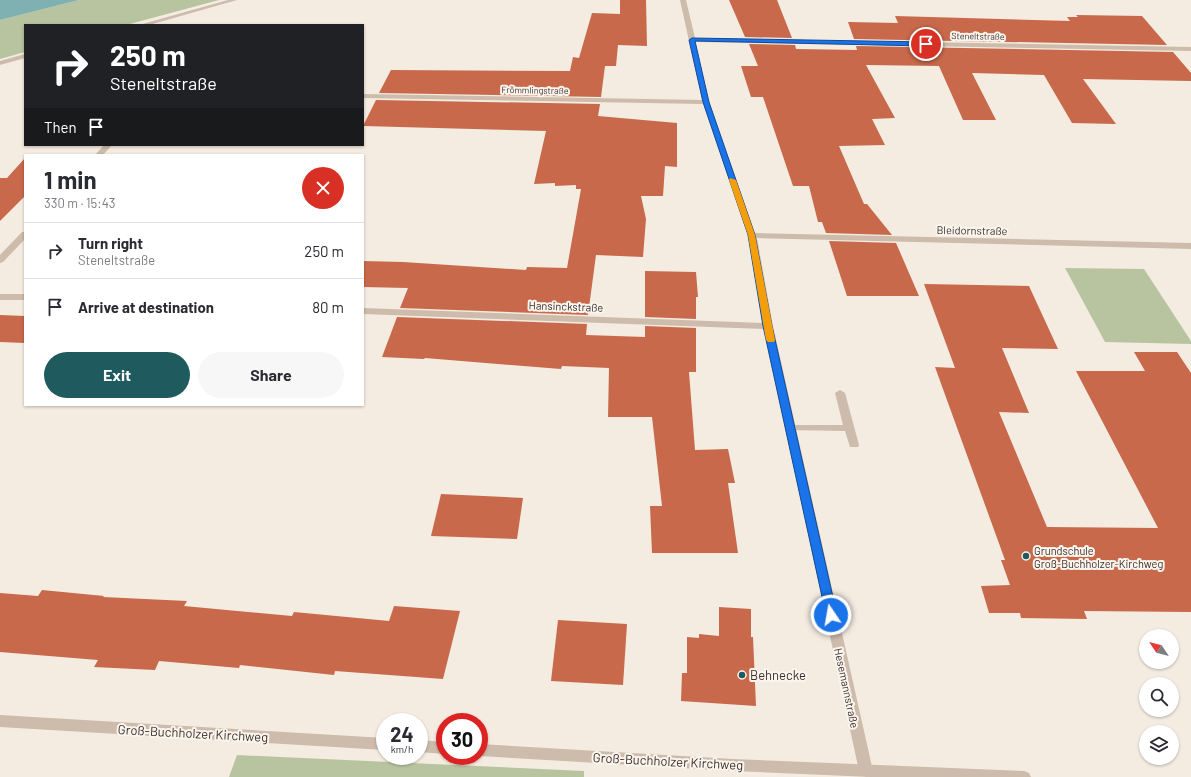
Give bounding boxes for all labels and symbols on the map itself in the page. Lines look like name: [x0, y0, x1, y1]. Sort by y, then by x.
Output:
pin: [909, 27, 943, 61]
street label: Steneltstraße: [951, 30, 1005, 42]
street label: Frömmlingstraße: [501, 84, 569, 96]
street label: Bleidornstraße: [936, 223, 1008, 237]
street label: Hansinckstraße: [528, 298, 604, 314]
place label: Grundschule Groß-Buchholzer-Kirchweg: [1034, 544, 1163, 570]
marker: Grundschule Groß-Buchholzer-Kirchweg: [1021, 551, 1031, 561]
position arrow: [810, 594, 852, 636]
north arrow: [1139, 629, 1179, 669]
street label: Hesemannstraße: [832, 647, 862, 729]
place label: Behnecke: [750, 667, 806, 683]
marker: Behnecke: [737, 670, 747, 680]
speed limit sign: 30: [436, 713, 488, 765]
street label: Groß-Buchholzer Kirchweg: [117, 721, 269, 745]
street label: Groß-Buchholzer Kirchweg: [592, 749, 744, 773]

